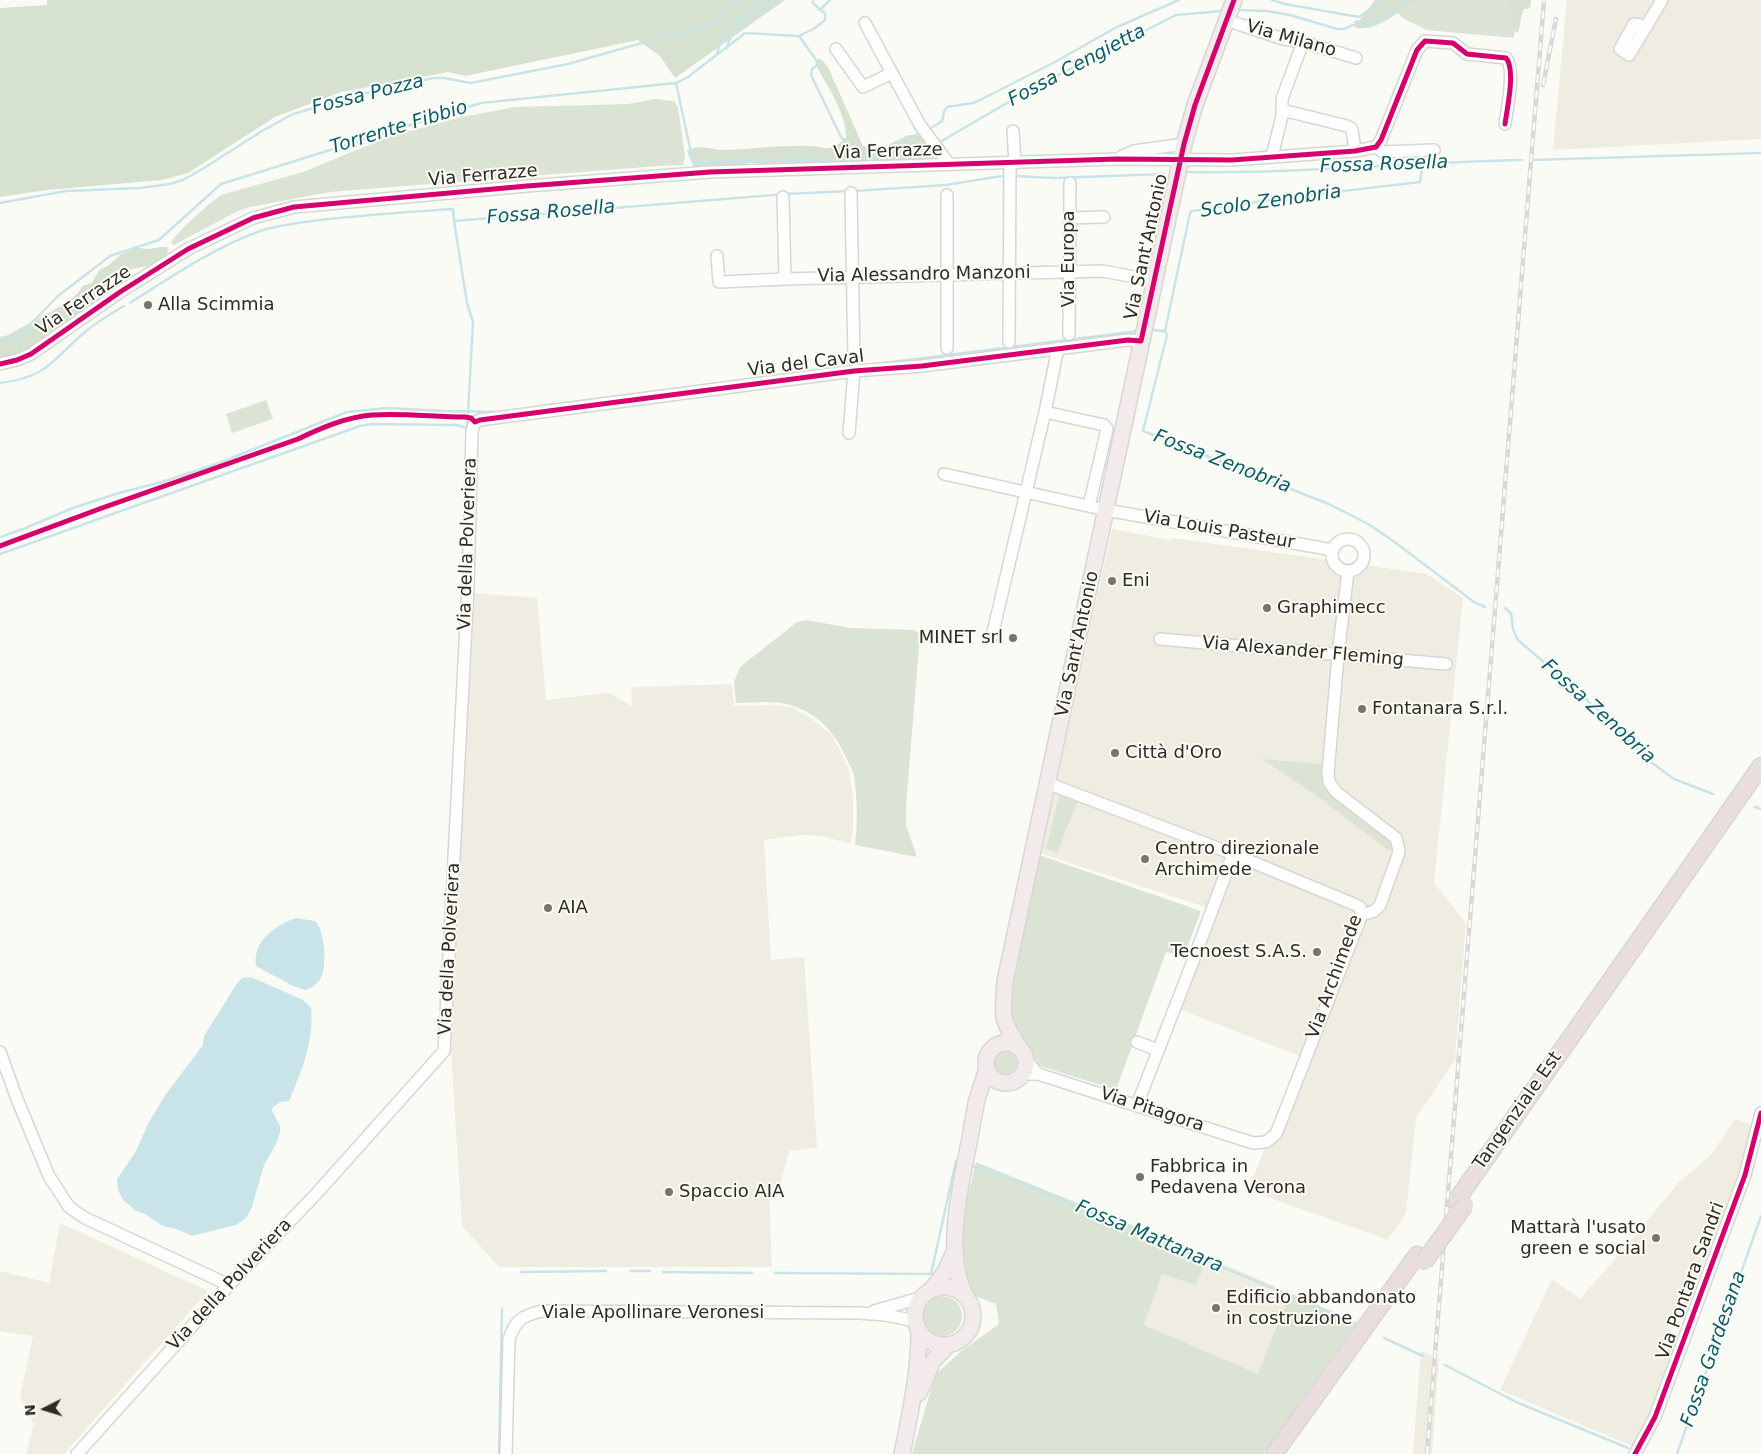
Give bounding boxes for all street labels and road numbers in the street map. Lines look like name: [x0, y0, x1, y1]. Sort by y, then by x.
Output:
street label: Via Milano: [1243, 16, 1339, 62]
street label: Via Ferrazze: [833, 139, 943, 165]
street label: Via Ferrazze: [427, 160, 539, 192]
street label: Via Sant'Antonio: [1121, 172, 1173, 322]
street label: Via Europa: [1058, 211, 1080, 307]
street label: Via Ferrazze: [33, 261, 135, 341]
street label: Via Alessandro Manzoni: [817, 262, 1031, 288]
street label: Via del Caval: [747, 346, 865, 382]
street label: Via della Polveriera: [454, 457, 482, 631]
street label: Via Louis Pasteur: [1142, 506, 1296, 554]
street label: Via Sant'Antonio: [1052, 569, 1104, 719]
street label: Via Alexander Fleming: [1201, 632, 1405, 672]
street label: Via della Polveriera: [435, 862, 465, 1036]
street label: Via Archimede: [1303, 912, 1367, 1042]
street label: Tangenziale Est: [1469, 1048, 1567, 1174]
street label: Via Pitagora: [1097, 1083, 1207, 1137]
street label: Via Pontara Sandri: [1652, 1199, 1730, 1363]
street label: Via della Polveriera: [163, 1214, 297, 1356]
street label: Viale Apollinare Veronesi: [542, 1302, 764, 1324]

